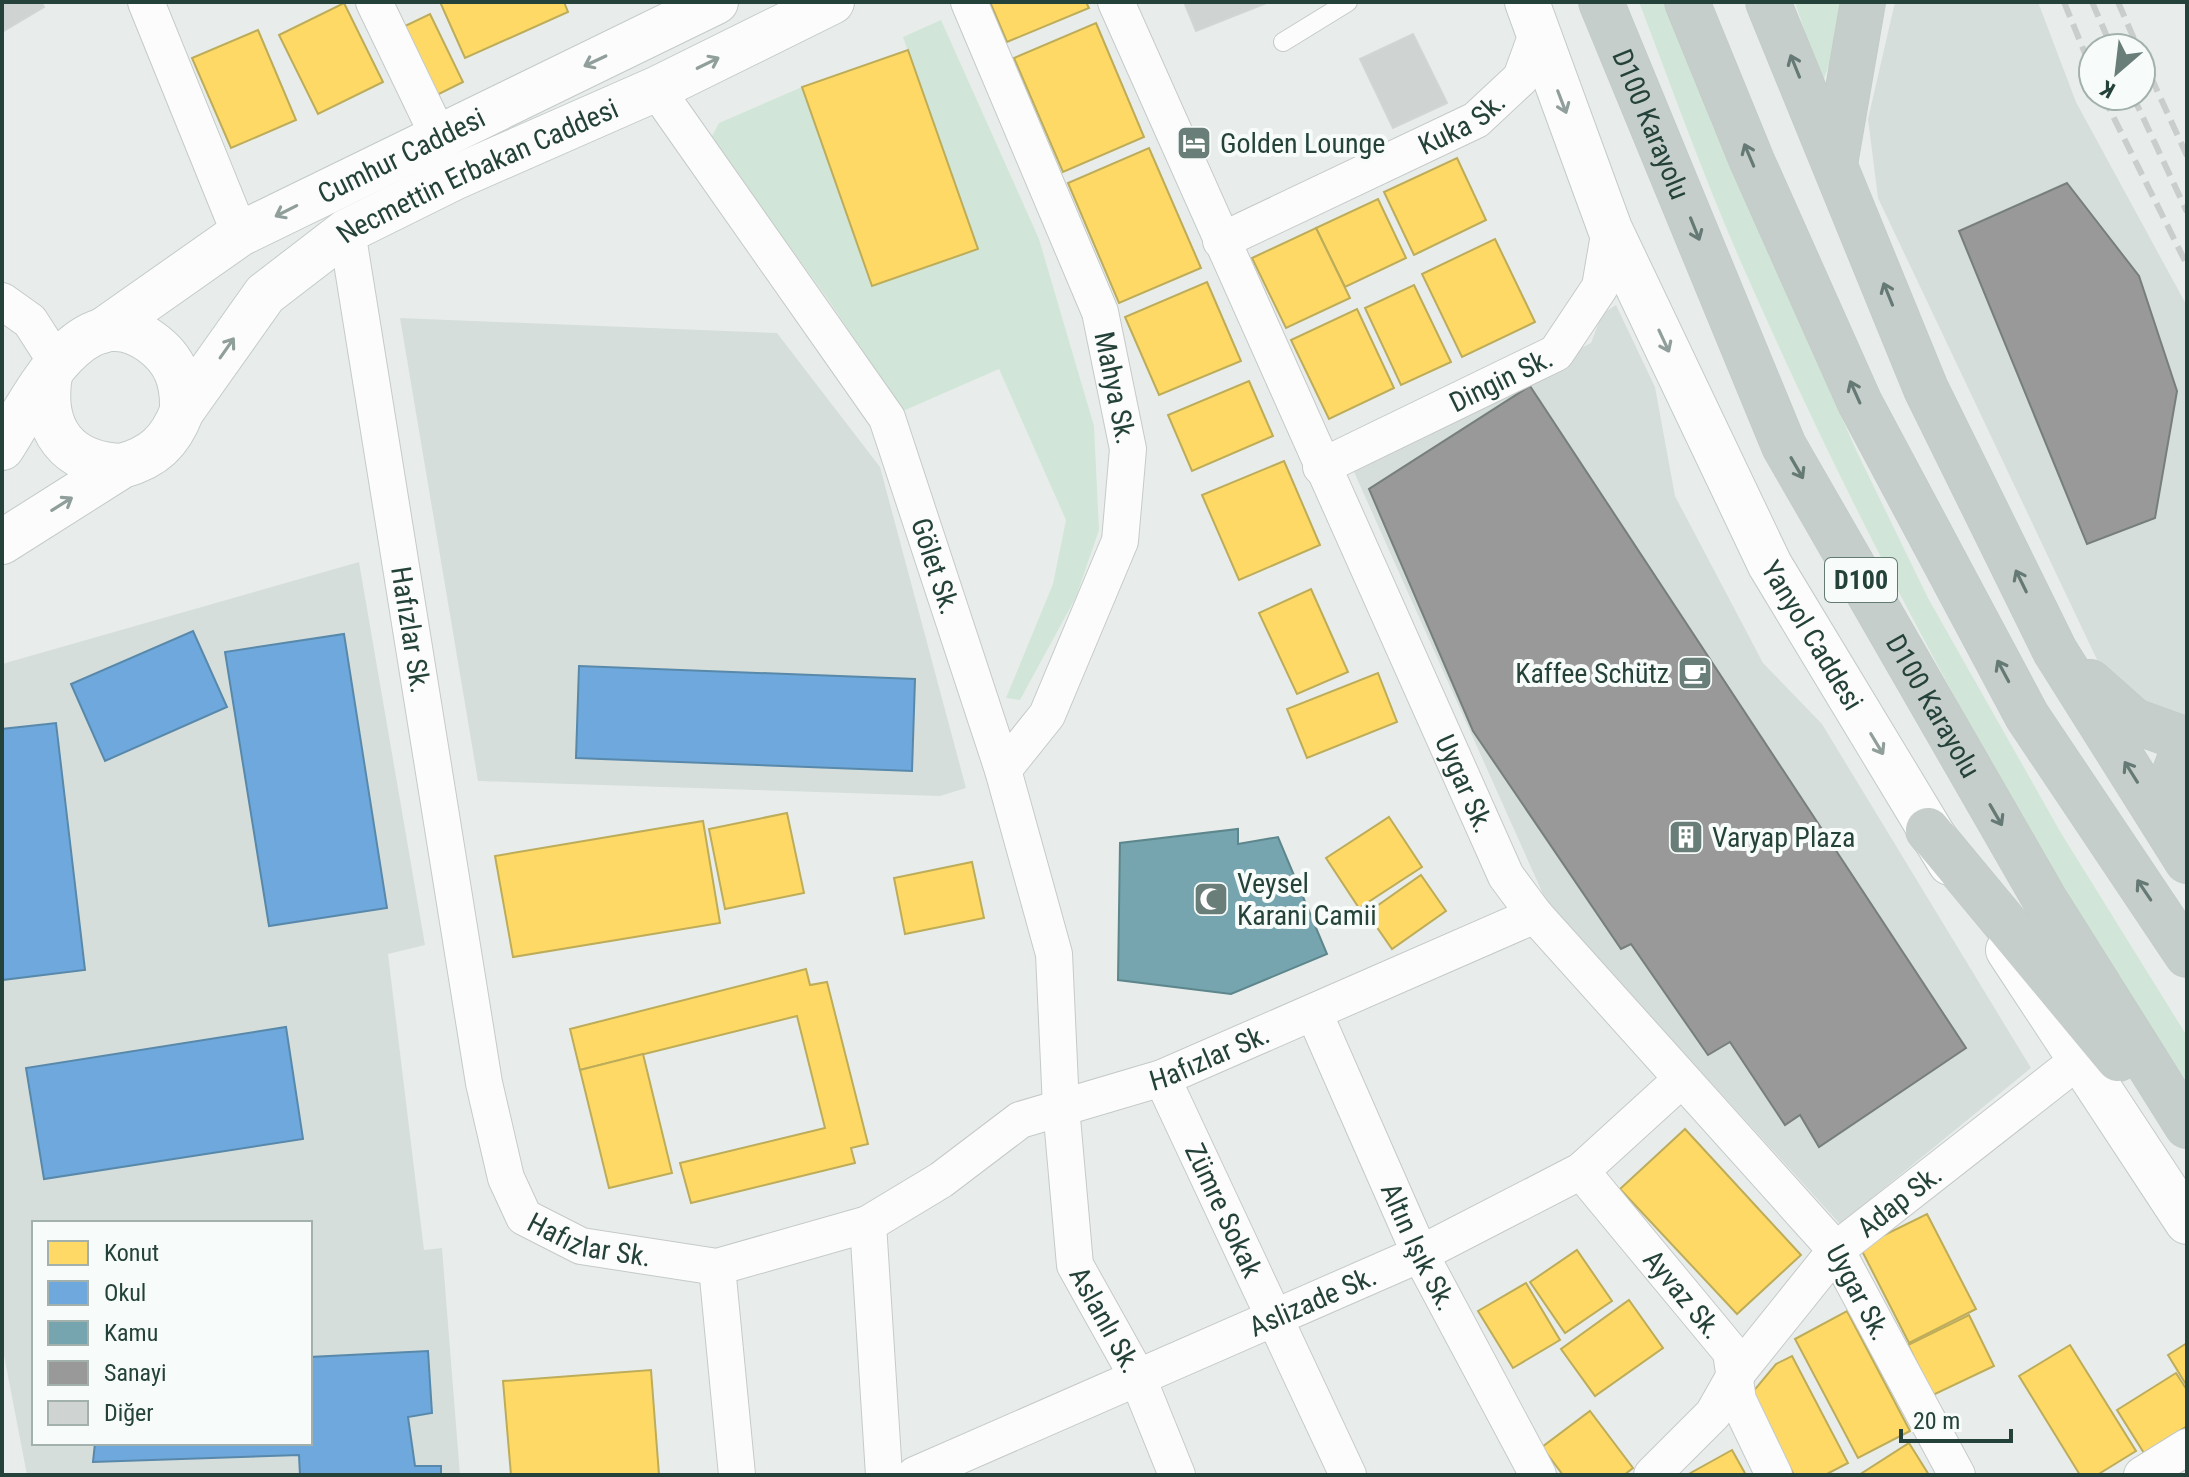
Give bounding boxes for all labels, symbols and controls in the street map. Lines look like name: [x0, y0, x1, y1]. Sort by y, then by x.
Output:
north arrow: [2077, 32, 2157, 112]
street label: D100 Karayolu: [1605, 44, 1696, 204]
one-way arrow: [584, 54, 608, 69]
one-way arrow: [1786, 54, 1801, 79]
one-way arrow: [696, 55, 720, 70]
text: K: [2096, 75, 2119, 103]
street label: Kuka Sk.: [1413, 85, 1512, 162]
one-way arrow: [1556, 89, 1571, 114]
street label: Necmettin Erbakan Caddesi: [330, 92, 623, 250]
street label: Cumhur Caddesi: [312, 101, 490, 211]
hotel icon: Golden Lounge: [1175, 124, 1213, 162]
place label: Golden Lounge: [1220, 127, 1385, 160]
one-way arrow: [1741, 143, 1756, 168]
one-way arrow: [275, 204, 299, 219]
one-way arrow: [1689, 216, 1703, 241]
one-way arrow: [1879, 282, 1894, 307]
street label: Mahya Sk.: [1087, 329, 1143, 447]
one-way arrow: [1657, 329, 1672, 353]
one-way arrow: [219, 337, 235, 359]
street label: Dingin Sk.: [1444, 341, 1558, 419]
one-way arrow: [1847, 380, 1862, 404]
one-way arrow: [1789, 456, 1805, 479]
one-way arrow: [50, 495, 73, 511]
street label: Gölet Sk.: [904, 514, 967, 619]
street label: Yanyol Caddesi: [1754, 555, 1870, 716]
road number: D100: [1825, 558, 1897, 602]
street label: Hafızlar Sk.: [384, 564, 437, 696]
one-way arrow: [2012, 569, 2028, 593]
street label: D100 Karayolu: [1879, 629, 1987, 783]
cafe icon: Kaffee Schütz: [1676, 654, 1714, 692]
place label: Kaffee Schütz: [1515, 657, 1669, 690]
one-way arrow: [1995, 660, 2011, 684]
street label: Uygar Sk.: [1428, 730, 1501, 838]
one-way arrow: [1869, 732, 1885, 755]
one-way arrow: [2122, 761, 2139, 783]
one-way arrow: [1988, 803, 2004, 826]
building icon: Varyap Plaza: [1667, 818, 1705, 856]
place label: Varyap Plaza: [1712, 821, 1855, 854]
place label: Veysel Karani Camii: [1237, 867, 1377, 932]
one-way arrow: [2135, 879, 2152, 901]
mosque icon: Veysel Karani Camii: [1192, 880, 1230, 918]
street label: Hafızlar Sk.: [1146, 1017, 1275, 1098]
street label: Zümre Sokak: [1178, 1138, 1269, 1283]
street label: Adap Sk.: [1851, 1158, 1948, 1244]
street label: Altın Işık Sk.: [1374, 1178, 1463, 1316]
street label: Hafızlar Sk.: [522, 1206, 653, 1274]
legend: [32, 1221, 312, 1445]
text: Konut: [104, 1239, 159, 1267]
street label: Uygar Sk.: [1819, 1239, 1897, 1346]
street label: Ayvaz Sk.: [1636, 1243, 1729, 1346]
street label: Aslizade Sk.: [1244, 1259, 1381, 1344]
street label: Aslanlı Sk.: [1062, 1261, 1148, 1379]
text: Okul: [104, 1279, 146, 1307]
text: Kamu: [104, 1319, 158, 1347]
text: Sanayi: [104, 1359, 166, 1387]
scale bar: [1901, 1393, 2011, 1443]
text: Diğer: [104, 1399, 154, 1427]
text: 20 m: [1913, 1407, 1960, 1435]

